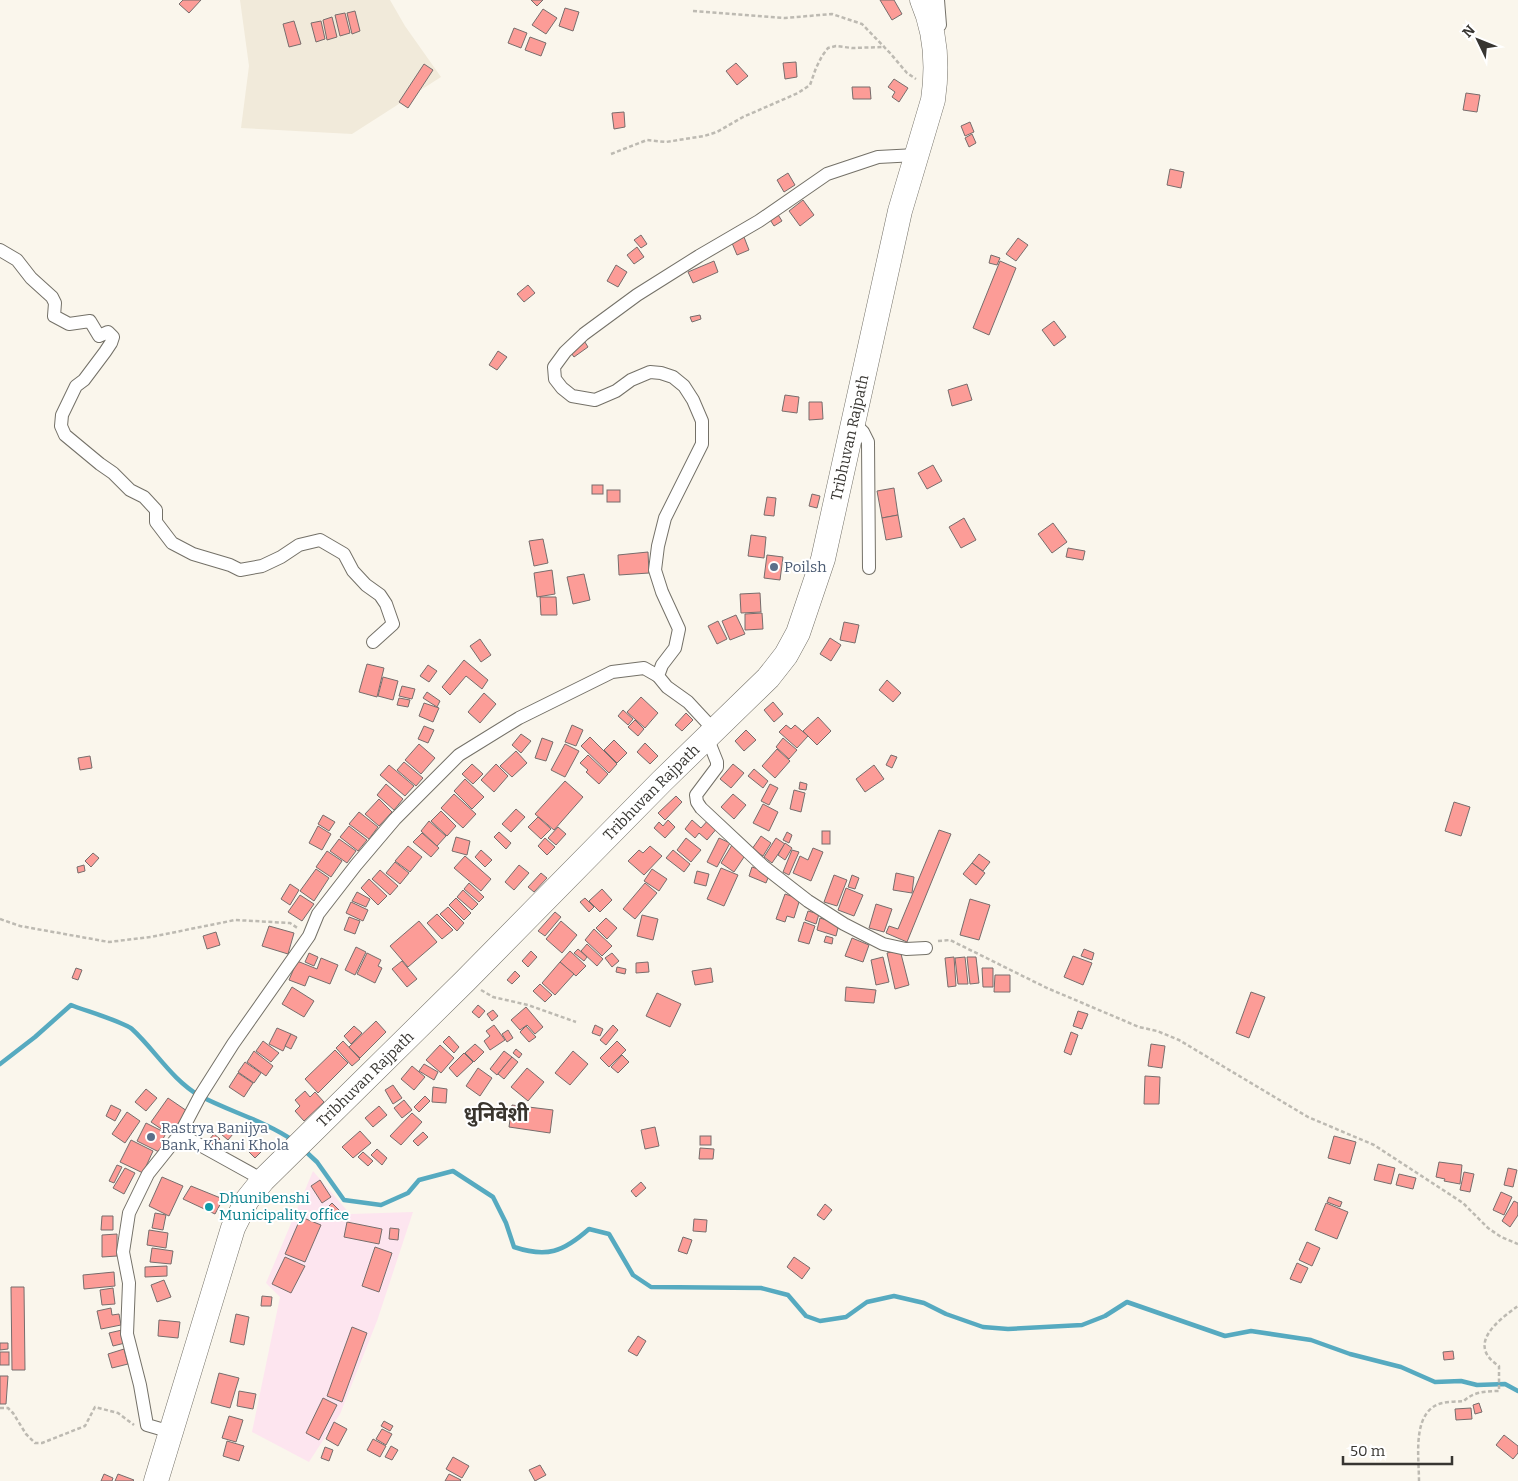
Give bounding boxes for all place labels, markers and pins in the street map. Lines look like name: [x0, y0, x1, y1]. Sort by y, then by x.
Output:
place label: Poilsh: [784, 558, 827, 576]
marker: Poilsh: [768, 561, 780, 573]
place label: Rastrya Banijya Bank, Khani Khola: [161, 1119, 289, 1154]
marker: Rastrya Banijya Bank, Khani Khola: [145, 1131, 157, 1143]
place label: Dhunibenshi Municipality office: [219, 1189, 349, 1224]
marker: Dhunibenshi Municipality office: [203, 1201, 215, 1213]

